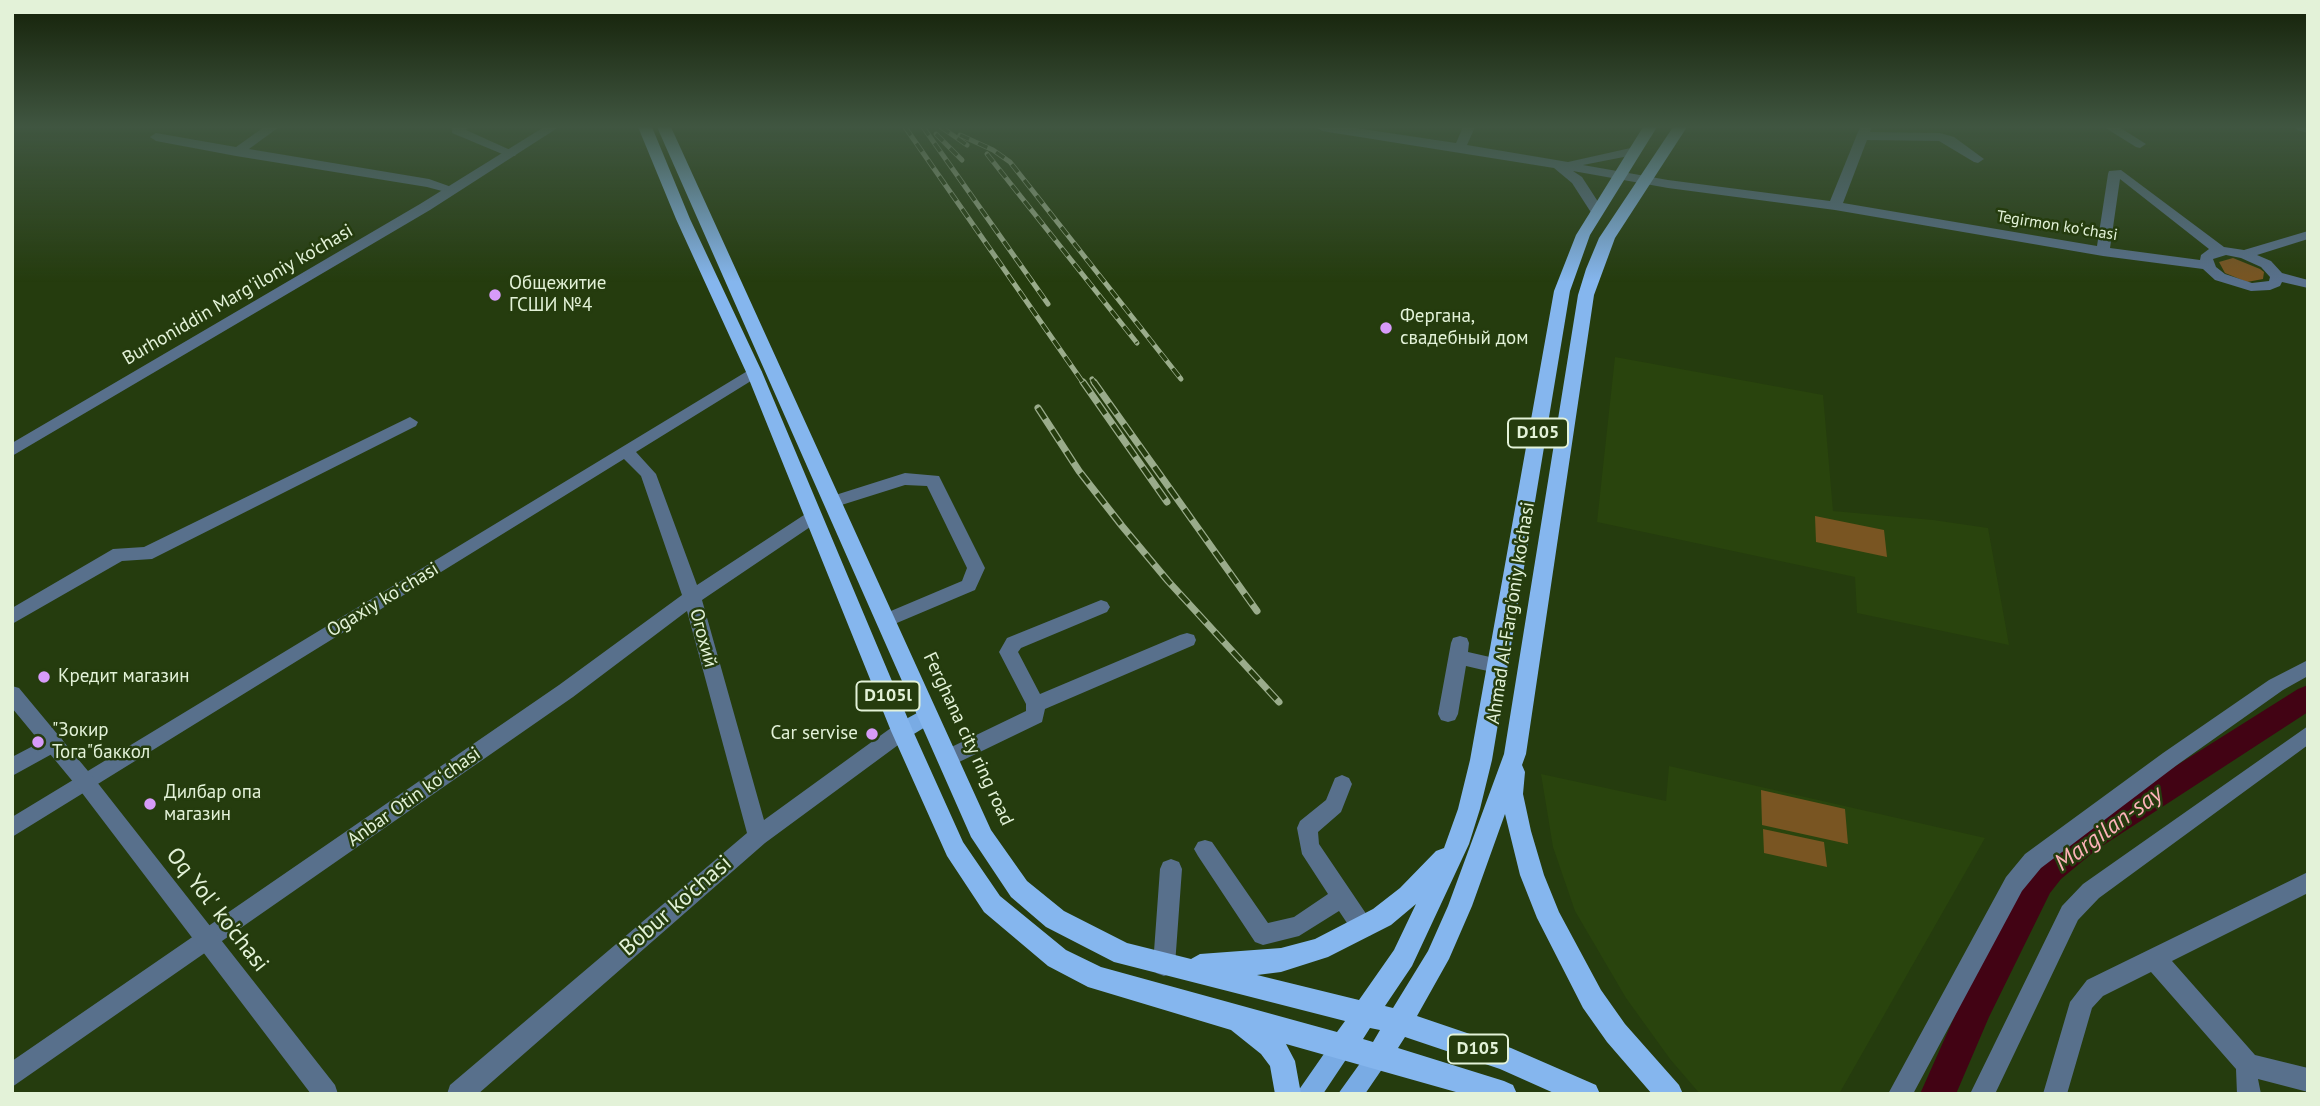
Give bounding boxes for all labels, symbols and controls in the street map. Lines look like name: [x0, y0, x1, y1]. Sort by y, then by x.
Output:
street label: Tegirmon koʻchasi: [1995, 207, 2119, 245]
street label: Burhoniddin Marg'iloniy ko'chasi: [119, 220, 357, 370]
place label: Общежитие ГСШИ №4: [509, 273, 607, 317]
marker: Общежитие ГСШИ №4: [487, 287, 503, 303]
place label: Фергана, свадебный дом: [1400, 306, 1529, 350]
marker: Фергана, свадебный дом: [1378, 320, 1394, 336]
road number: D105: [1508, 418, 1568, 447]
street label: Ahmad Al-Farg'oniy ko'chasi: [1482, 500, 1540, 726]
street label: Ogaxiy koʻchasi: [323, 558, 443, 642]
street label: Огохий: [684, 606, 722, 670]
street label: Ferghana city ring road: [918, 649, 1018, 829]
place label: Кредит магазин: [58, 666, 190, 688]
marker: Кредит магазин: [36, 669, 52, 685]
road number: D105l: [856, 682, 920, 710]
place label: "Зокир Тога"баккол: [52, 720, 150, 764]
place label: Car servise: [771, 723, 858, 745]
marker: Car servise: [864, 726, 880, 742]
marker: "Зокир Тога"баккол: [30, 734, 46, 750]
street label: Anbar Otin koʻchasi: [343, 742, 485, 852]
water label: Margilan-say: [2049, 780, 2169, 878]
place label: Дилбар опа магазин: [164, 782, 261, 826]
marker: Дилбар опа магазин: [142, 796, 158, 812]
street label: Oq Yol' ko'chasi: [160, 842, 274, 978]
street label: Bobur ko'chasi: [614, 850, 738, 962]
road number: D105: [1448, 1034, 1508, 1064]

